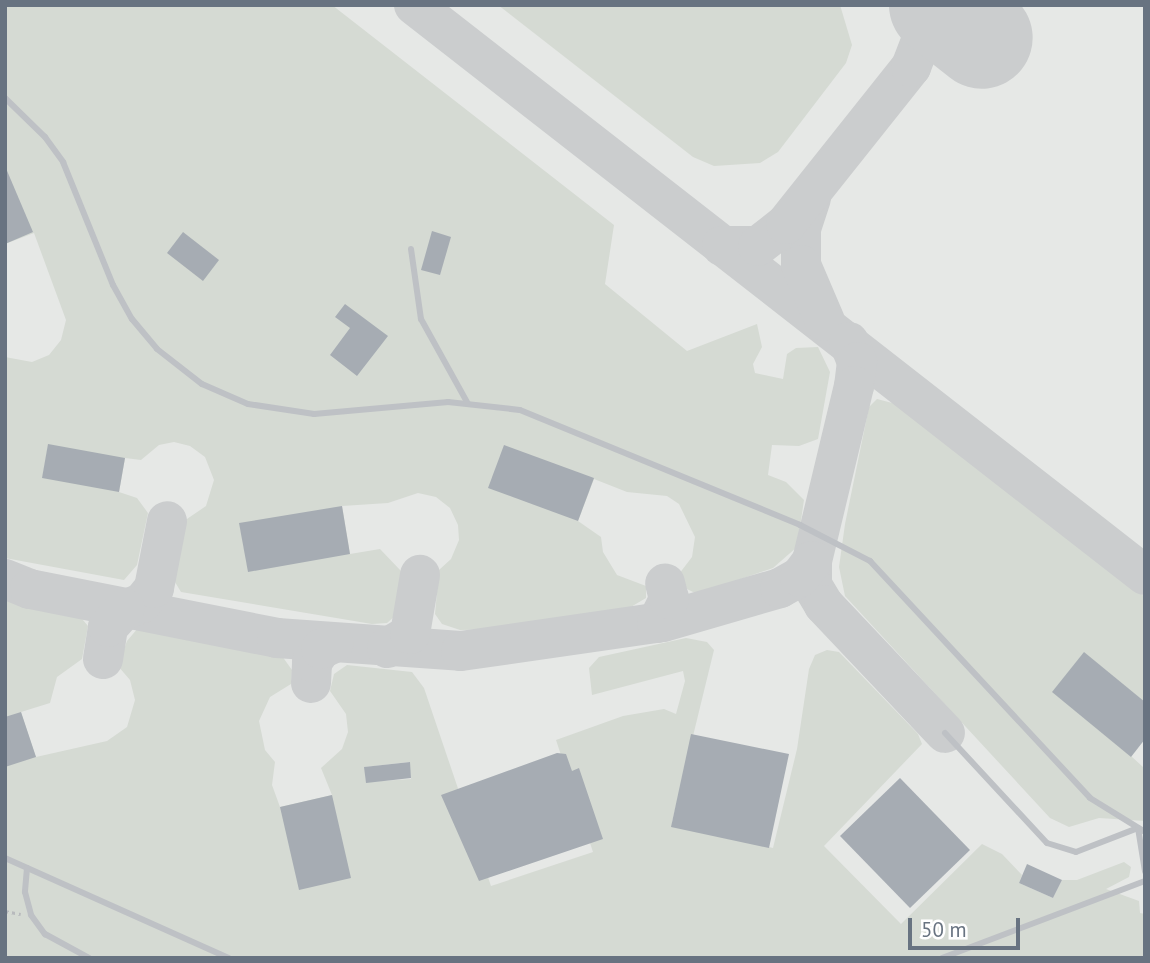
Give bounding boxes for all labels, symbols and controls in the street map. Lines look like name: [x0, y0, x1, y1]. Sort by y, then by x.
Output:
scale bar: [912, 904, 1024, 948]
text: 50 m: [921, 916, 967, 943]

